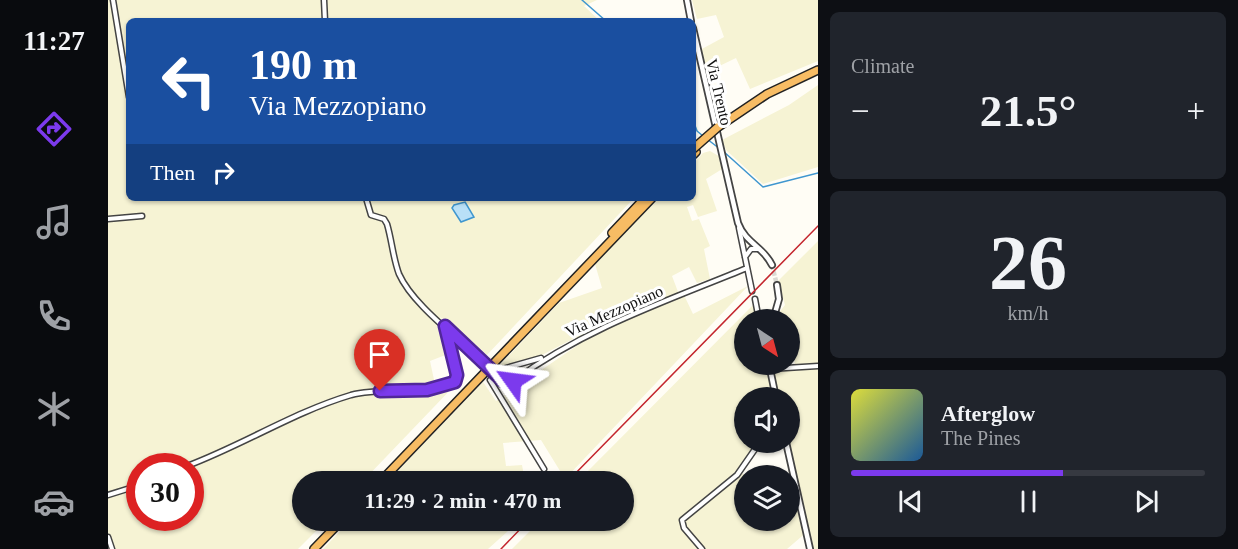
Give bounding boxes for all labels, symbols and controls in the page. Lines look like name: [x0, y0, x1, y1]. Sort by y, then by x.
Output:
text: 11:27: [23, 26, 85, 56]
icon: left: [150, 42, 228, 120]
text: 190 m: [249, 42, 358, 88]
text: Climate: [851, 55, 914, 77]
street label: Via Trento: [703, 57, 735, 127]
text: 21.5°: [980, 86, 1076, 136]
text: Via Mezzopiano: [249, 91, 427, 121]
text: −: [851, 93, 870, 129]
text: +: [1186, 93, 1205, 129]
icon: directions: [33, 108, 75, 150]
icon: right: [207, 156, 240, 189]
text: Then: [150, 160, 195, 185]
icon: music: [33, 201, 75, 243]
text: 26: [989, 219, 1067, 306]
street label: Via Mezzopiano: [562, 282, 666, 341]
icon: phone: [33, 295, 75, 337]
text: km/h: [1007, 302, 1049, 324]
north arrow: [734, 309, 800, 375]
map controls: [734, 309, 800, 531]
pin: [354, 329, 405, 391]
icon: arrive: [363, 338, 396, 371]
position arrow: [481, 349, 545, 413]
button: sound: [734, 387, 800, 453]
icon: climate: [33, 388, 75, 430]
text: Afterglow: [941, 401, 1035, 426]
text: The Pines: [941, 427, 1020, 449]
speed limit sign: 30: [126, 453, 204, 531]
button: layers: [734, 465, 800, 531]
icon: car: [33, 481, 75, 523]
icon: previous: [894, 485, 927, 518]
icon: pause: [1012, 485, 1045, 518]
icon: next: [1130, 485, 1163, 518]
text: 11:29 · 2 min · 470 m: [365, 488, 561, 513]

